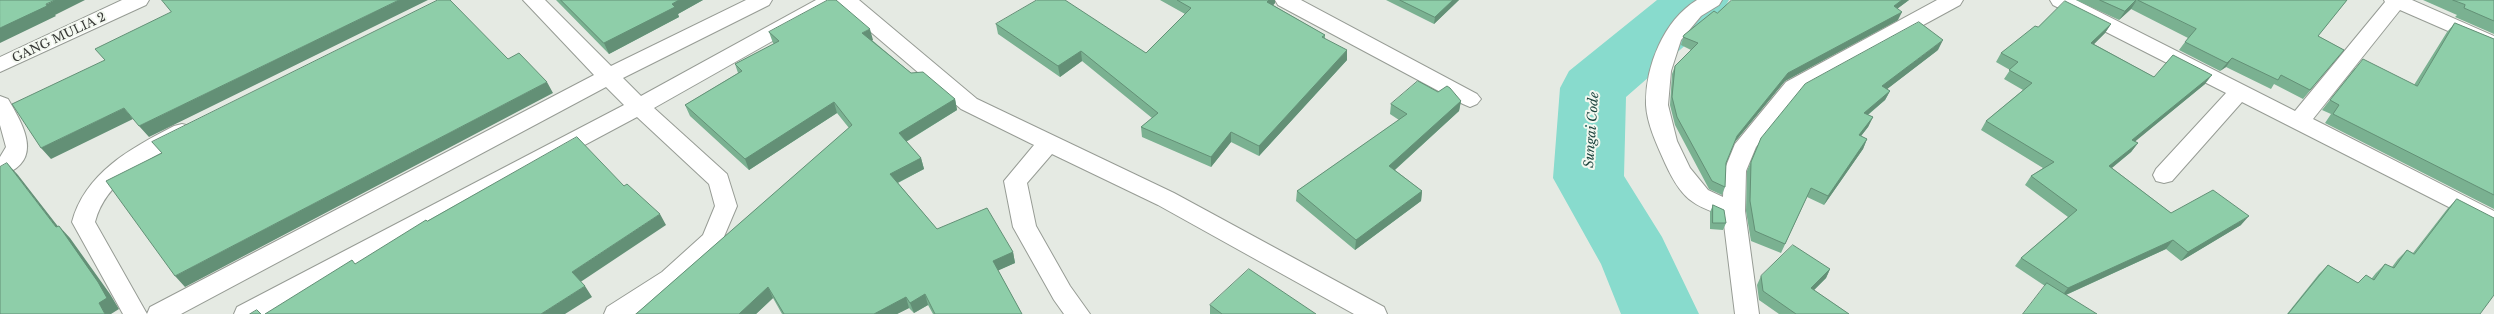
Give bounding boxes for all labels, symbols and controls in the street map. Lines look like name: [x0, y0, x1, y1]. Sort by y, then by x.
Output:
street label: GANG MULIA 2: [10, 10, 108, 66]
water label: Sungai Code: [1582, 92, 1602, 168]

